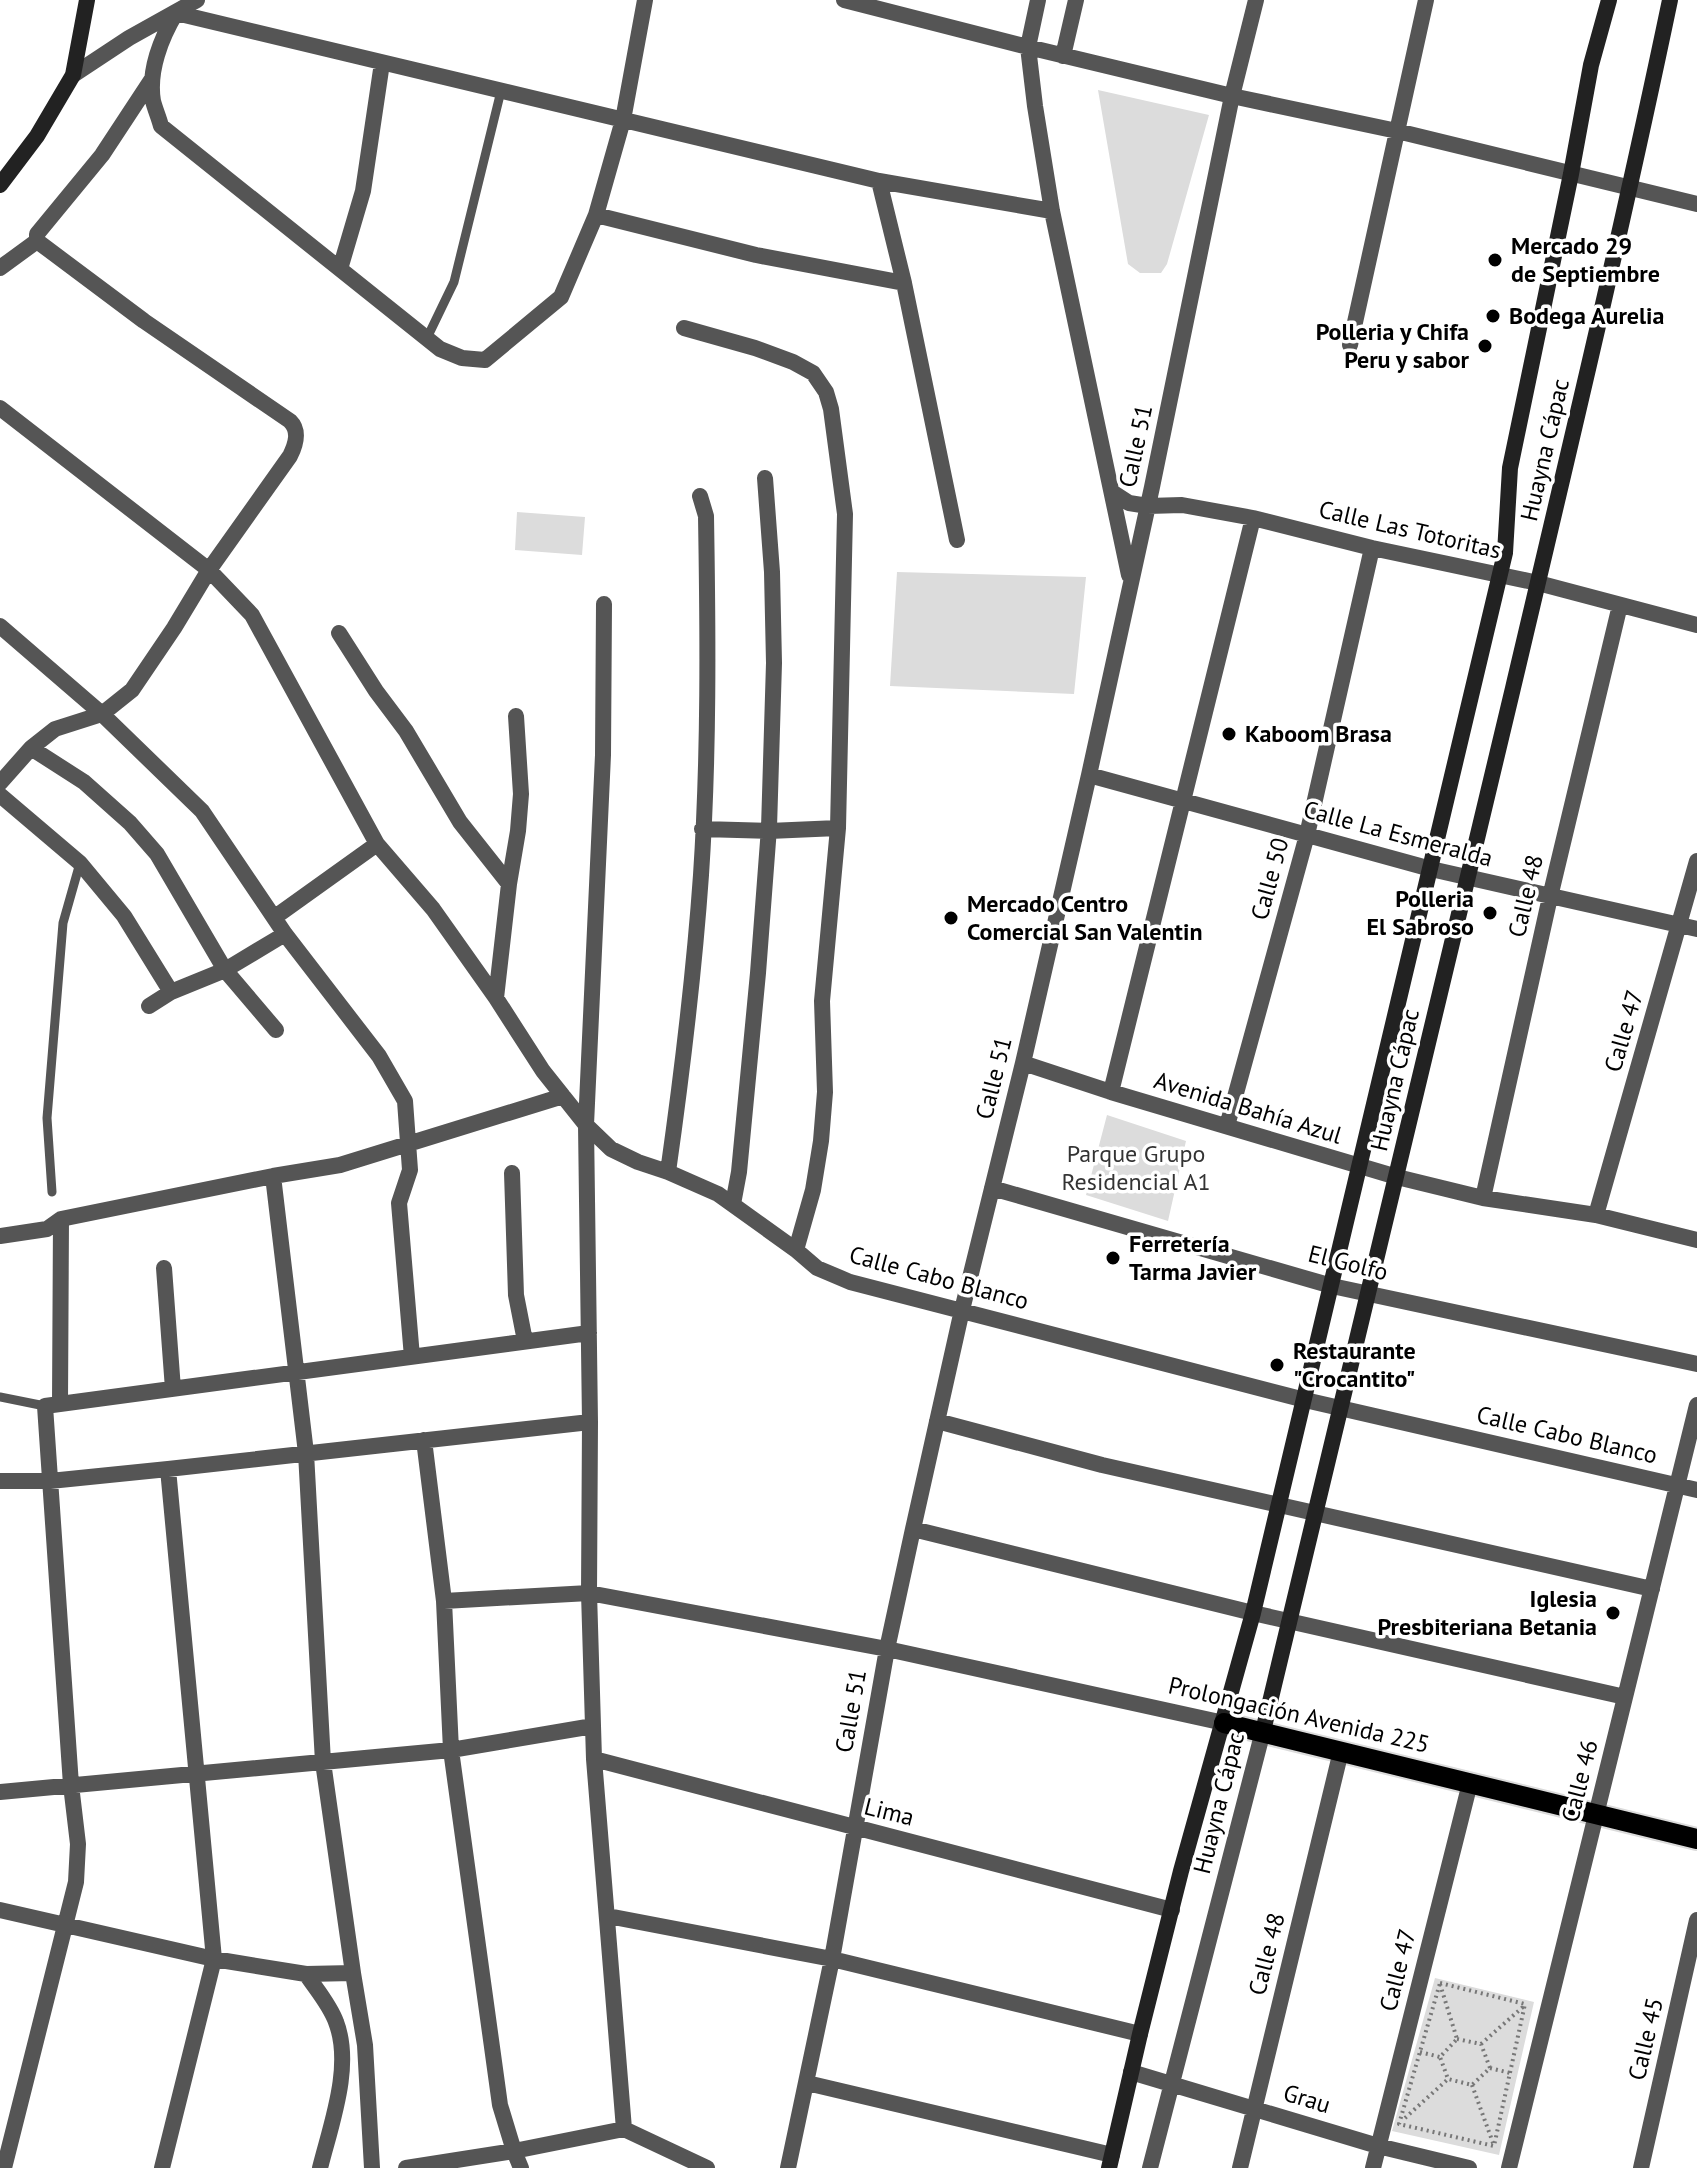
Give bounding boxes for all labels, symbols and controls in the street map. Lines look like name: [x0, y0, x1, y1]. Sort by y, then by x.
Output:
place label: Mercado 29 de Septiembre: [1511, 230, 1660, 289]
marker: Mercado 29 de Septiembre: [1486, 251, 1504, 269]
place label: Bodega Aurelia: [1509, 300, 1664, 331]
marker: Bodega Aurelia: [1484, 307, 1502, 325]
place label: Polleria y Chifa Peru y sabor: [1316, 316, 1470, 375]
marker: Polleria y Chifa Peru y sabor: [1476, 337, 1494, 355]
street label: Huayna Cápac: [1513, 376, 1576, 524]
street label: Calle 51: [1112, 402, 1159, 490]
street label: Calle Las Totoritas: [1316, 493, 1504, 566]
place label: Kaboom Brasa: [1245, 718, 1392, 749]
marker: Kaboom Brasa: [1220, 725, 1238, 743]
street label: Calle La Esmeralda: [1300, 793, 1496, 874]
street label: Calle 50: [1244, 834, 1295, 923]
street label: Calle 48: [1501, 851, 1550, 940]
place label: Polleria El Sabroso: [1367, 883, 1474, 942]
place label: Mercado Centro Comercial San Valentin: [967, 888, 1203, 947]
marker: Polleria El Sabroso: [1481, 904, 1499, 922]
marker: Mercado Centro Comercial San Valentin: [942, 909, 960, 927]
street label: Calle 47: [1597, 986, 1650, 1076]
street label: Huayna Cápac: [1363, 1006, 1426, 1154]
street label: Calle 51: [968, 1033, 1019, 1122]
street label: Avenida Bahía Azul: [1151, 1064, 1346, 1151]
park label: Parque Grupo Residencial A1: [1061, 1138, 1211, 1197]
place label: Ferretería Tarma Javier: [1129, 1228, 1257, 1287]
street label: El Golfo: [1305, 1238, 1391, 1287]
street label: Calle Cabo Blanco: [846, 1239, 1032, 1316]
marker: Ferretería Tarma Javier: [1104, 1249, 1122, 1267]
place label: Restaurante "Crocantito": [1293, 1335, 1416, 1394]
marker: Restaurante "Crocantito": [1268, 1356, 1286, 1374]
street label: Calle Cabo Blanco: [1474, 1399, 1660, 1470]
place label: Iglesia Presbiteriana Betania: [1378, 1583, 1597, 1642]
marker: Iglesia Presbiteriana Betania: [1604, 1604, 1622, 1622]
street label: Calle 51: [828, 1667, 873, 1755]
street label: Prolongación Avenida 225: [1166, 1669, 1433, 1760]
street label: Huayna Cápac: [1186, 1729, 1251, 1877]
street label: Calle 46: [1554, 1736, 1605, 1825]
street label: Lima: [861, 1790, 917, 1833]
street label: Calle 48: [1241, 1909, 1292, 1998]
street label: Calle 47: [1372, 1925, 1423, 2014]
street label: Calle 45: [1621, 1994, 1670, 2083]
street label: Grau: [1280, 2077, 1334, 2120]

